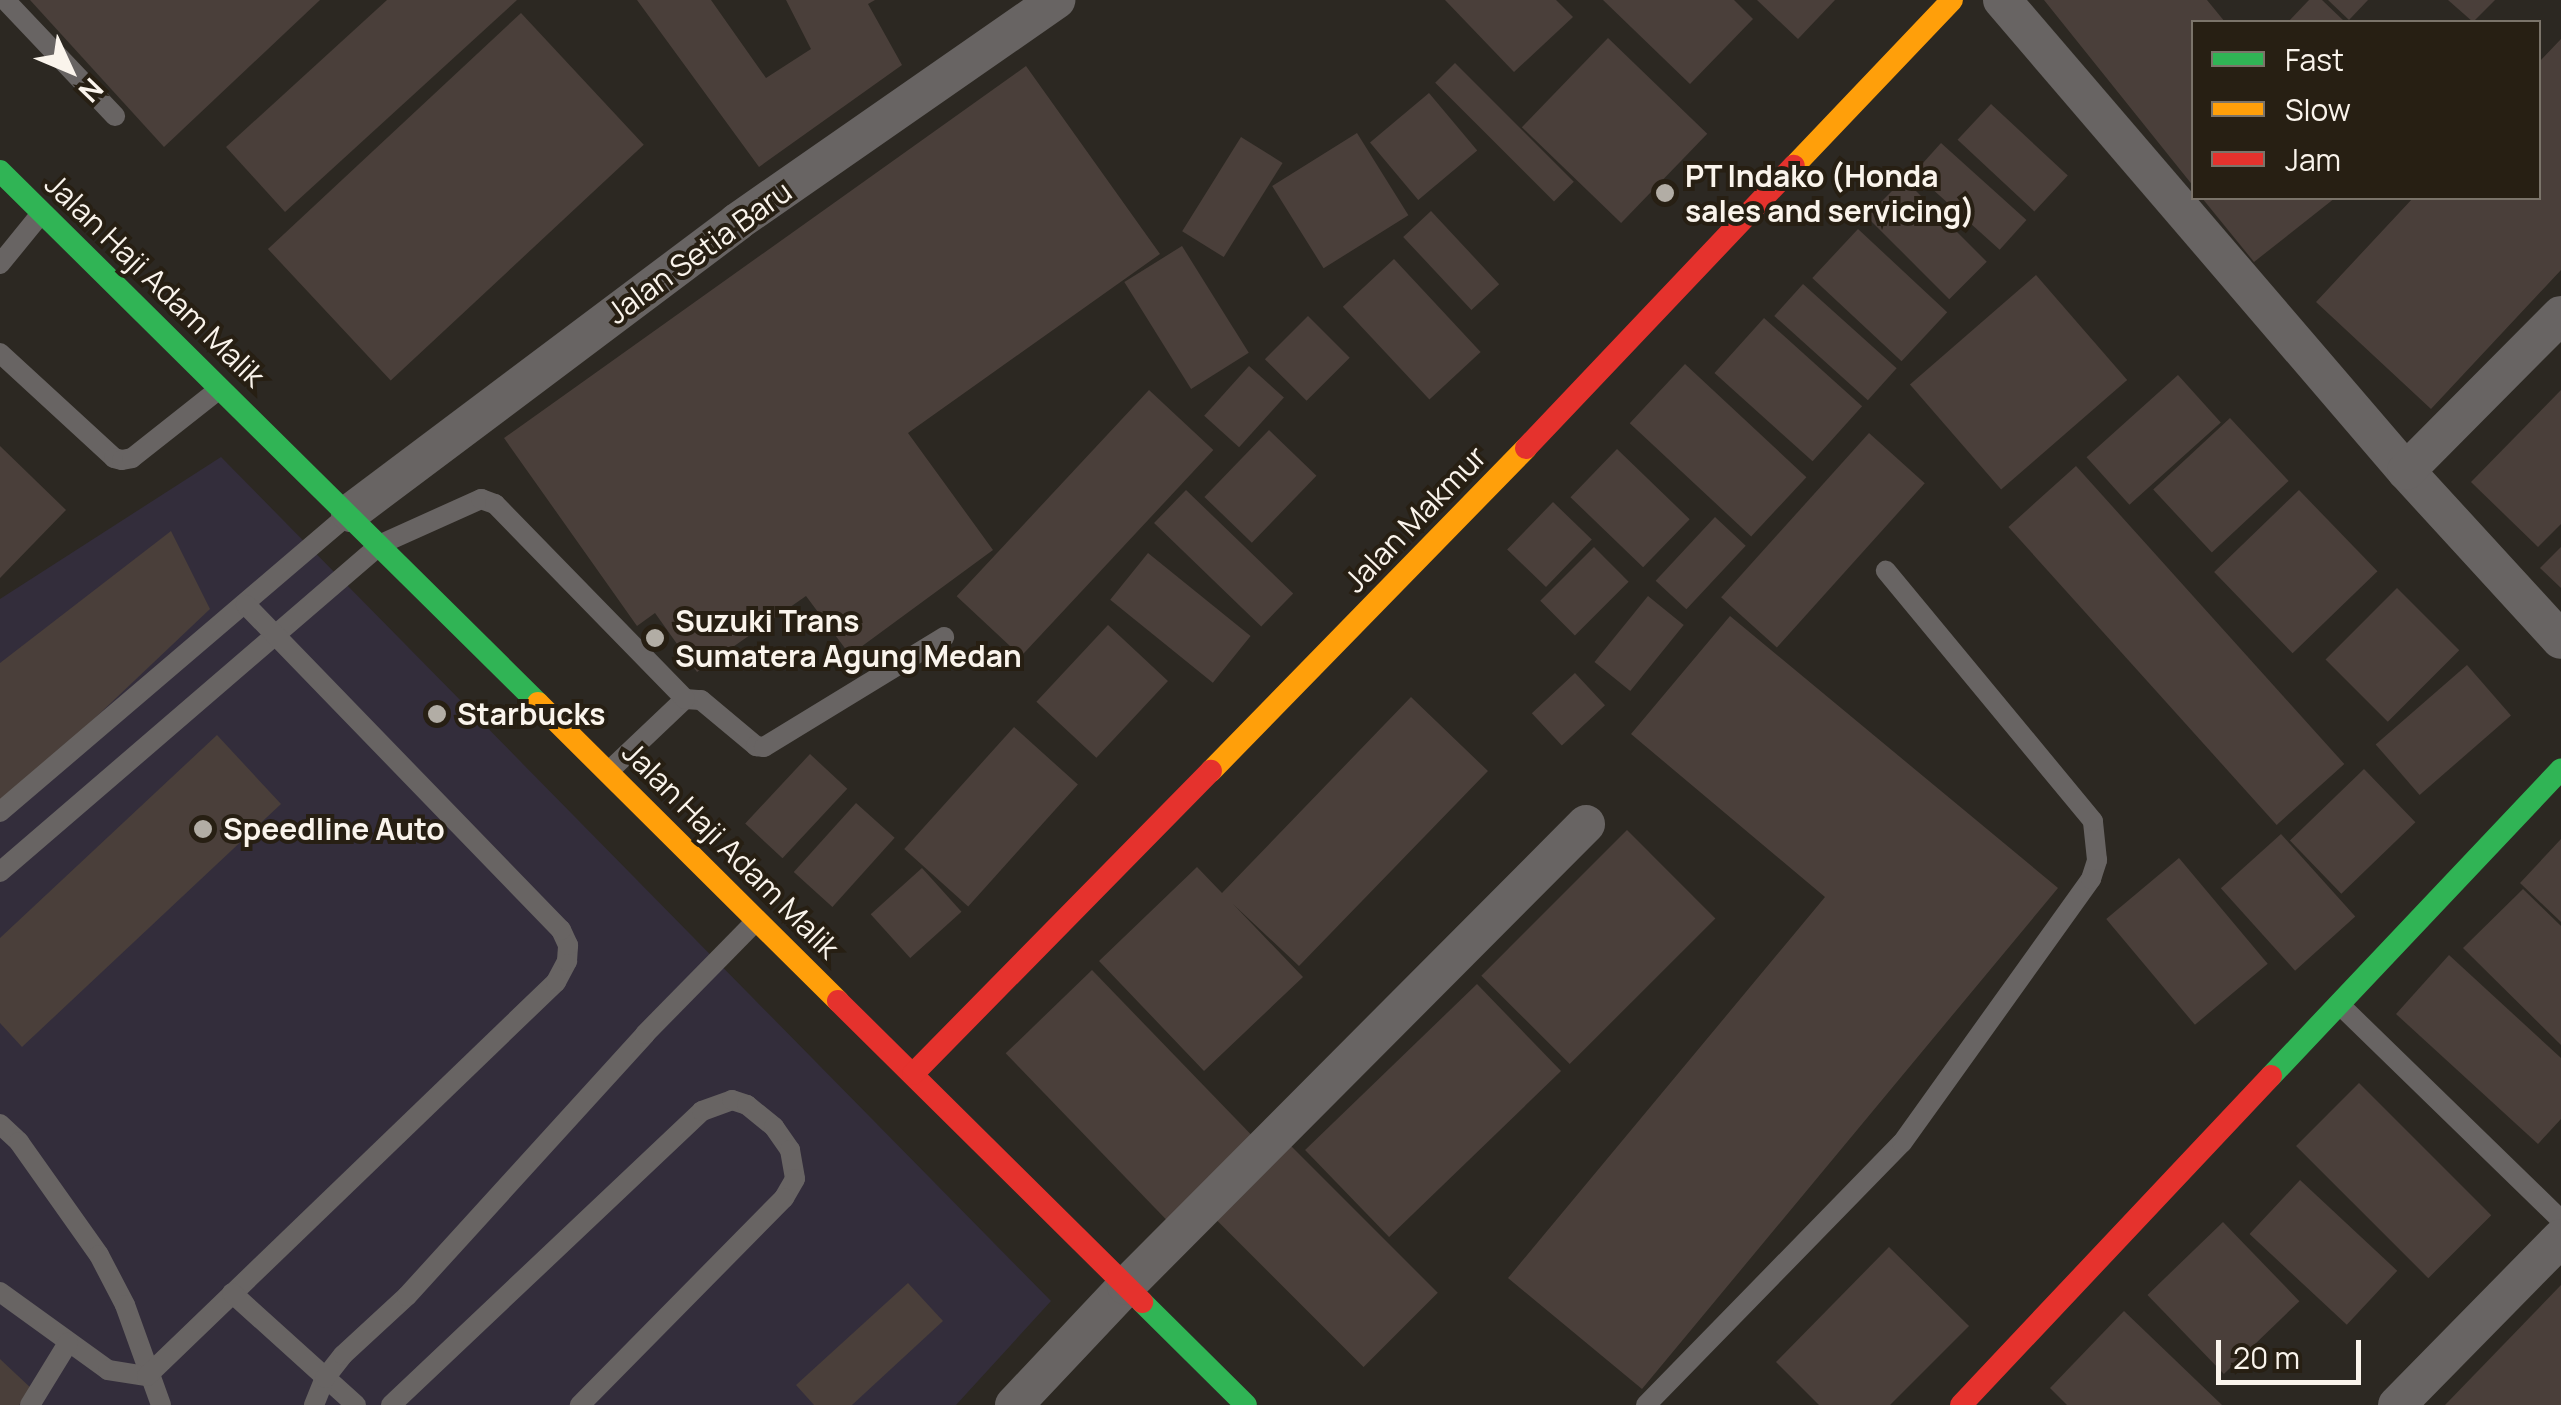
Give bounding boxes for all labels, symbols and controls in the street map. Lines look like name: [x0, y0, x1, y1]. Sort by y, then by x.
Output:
north arrow: [20, 20, 120, 120]
legend: [2191, 20, 2541, 200]
text: Fast: [2285, 39, 2344, 80]
text: N: [71, 70, 112, 111]
text: Slow: [2285, 89, 2351, 130]
text: Jam: [2285, 139, 2341, 180]
place label: PT Indako (Honda sales and servicing): [1685, 158, 1975, 228]
street label: Jalan Haji Adam Malik: [38, 166, 272, 394]
street label: Jalan Setia Baru: [600, 173, 798, 331]
marker: PT Indako (Honda sales and servicing): [1654, 182, 1676, 204]
street label: Jalan Makmur: [1336, 439, 1494, 599]
place label: Suzuki Trans Sumatera Agung Medan: [675, 603, 1022, 674]
marker: Suzuki Trans Sumatera Agung Medan: [644, 627, 666, 649]
place label: Starbucks: [457, 696, 606, 732]
marker: Starbucks: [426, 703, 448, 725]
street label: Jalan Haji Adam Malik: [615, 734, 847, 966]
place label: Speedline Auto: [223, 811, 445, 847]
marker: Speedline Auto: [192, 818, 214, 840]
scale bar: [2221, 1320, 2366, 1382]
text: 20 m: [2233, 1337, 2300, 1378]

